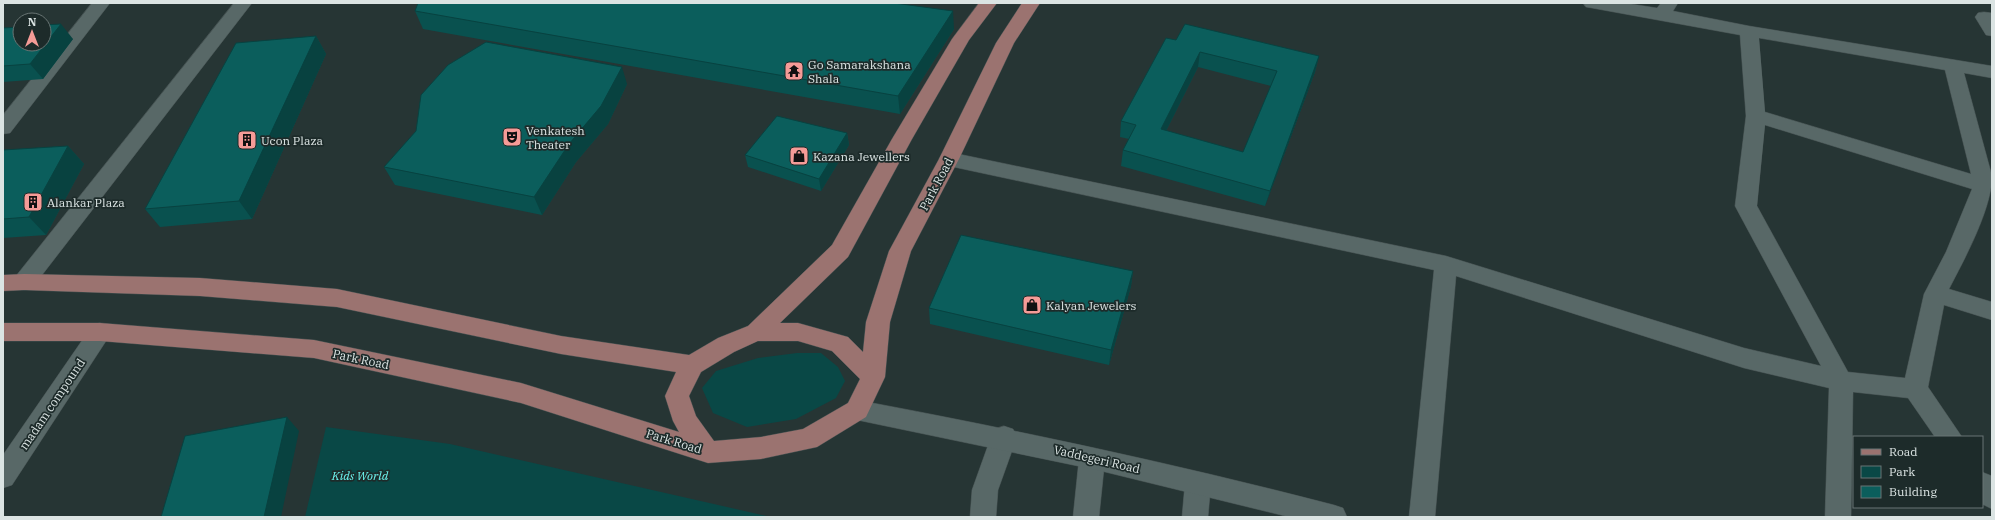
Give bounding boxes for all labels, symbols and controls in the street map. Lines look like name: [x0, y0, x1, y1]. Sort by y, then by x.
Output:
north arrow: [12, 12, 52, 52]
text: N: [28, 15, 37, 29]
place label: Go Samarakshana Shala: [808, 57, 911, 86]
temple icon: Go Samarakshana Shala: [783, 60, 805, 82]
place label: Venkatesh Theater: [526, 123, 585, 152]
theatre icon: Venkatesh Theater: [501, 126, 523, 148]
building icon: Ucon Plaza: [236, 129, 258, 151]
place label: Ucon Plaza: [261, 133, 324, 148]
shop icon: Kazana Jewellers: [788, 145, 810, 167]
place label: Kazana Jewellers: [813, 149, 910, 164]
street label: Park Road: [916, 155, 956, 213]
building icon: Alankar Plaza: [22, 191, 44, 213]
place label: Alankar Plaza: [47, 195, 125, 210]
shop icon: Kalyan Jewelers: [1021, 294, 1043, 316]
place label: Kalyan Jewelers: [1046, 298, 1137, 313]
street label: Park Road: [331, 346, 391, 372]
street label: madam compound: [16, 355, 88, 453]
street label: Park Road: [644, 425, 704, 457]
legend: [1853, 436, 1983, 508]
street label: Vaddegeri Road: [1052, 442, 1142, 476]
text: Road: [1889, 444, 1918, 459]
text: Park: [1889, 464, 1915, 479]
park label: Kids World: [331, 468, 389, 483]
text: Building: [1889, 484, 1937, 499]

